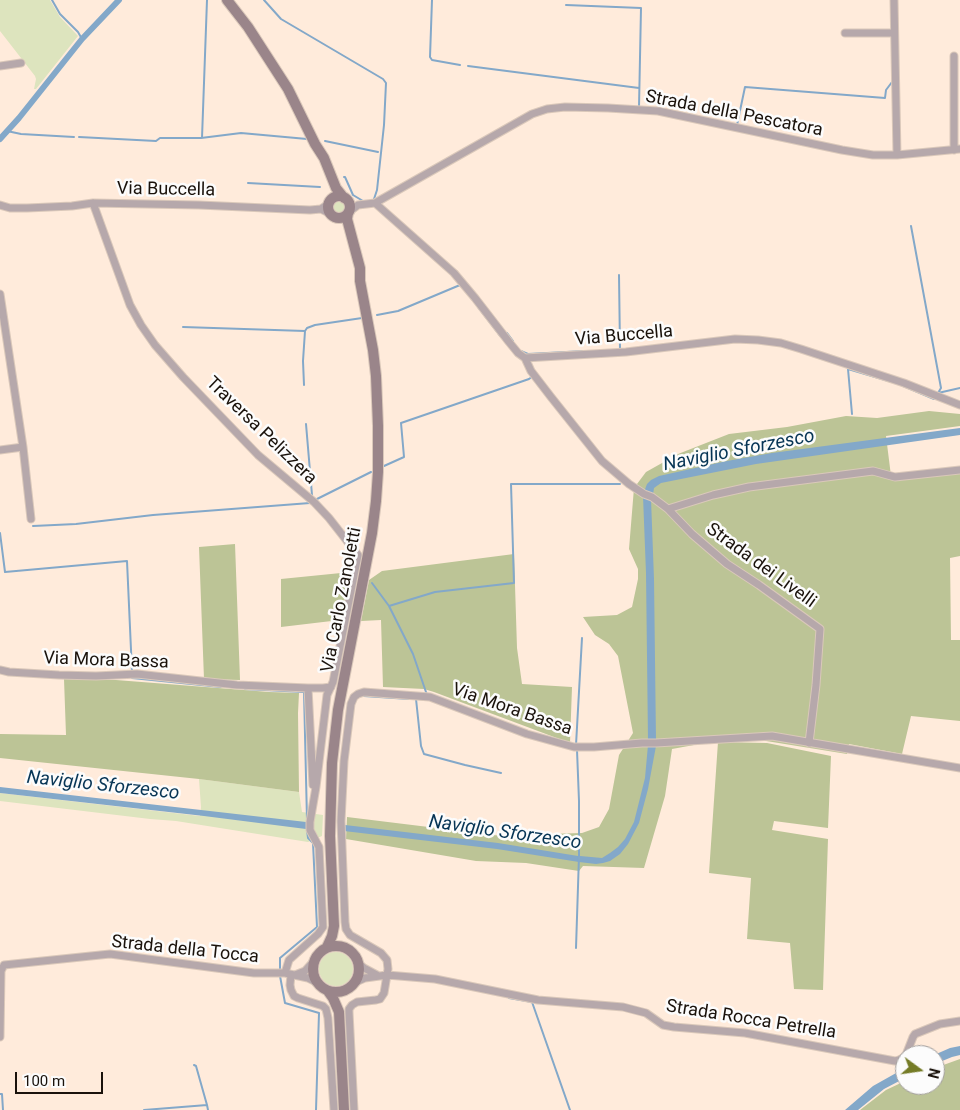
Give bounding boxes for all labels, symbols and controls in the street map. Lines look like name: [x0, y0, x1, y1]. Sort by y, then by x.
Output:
street label: Strada della Pescatora: [644, 86, 824, 142]
street label: Via Buccella: [117, 178, 215, 202]
street label: Via Buccella: [574, 321, 674, 351]
street label: Traversa Pelizzera: [201, 373, 321, 489]
water label: Naviglio Sforzesco: [661, 425, 817, 477]
street label: Strada dei Livelli: [702, 519, 820, 613]
street label: Via Carlo Zanoletti: [317, 525, 367, 675]
street label: Via Mora Bassa: [43, 648, 169, 674]
street label: Via Mora Bassa: [449, 679, 575, 741]
water label: Naviglio Sforzesco: [25, 767, 181, 805]
water label: Naviglio Sforzesco: [427, 811, 583, 855]
street label: Strada della Tocca: [110, 932, 260, 968]
street label: Strada Rocca Petrella: [665, 996, 837, 1044]
north arrow: [895, 1045, 945, 1095]
scale bar: [18, 1062, 105, 1094]
text: N: [925, 1067, 943, 1080]
text: 100 m: [23, 1072, 65, 1090]

